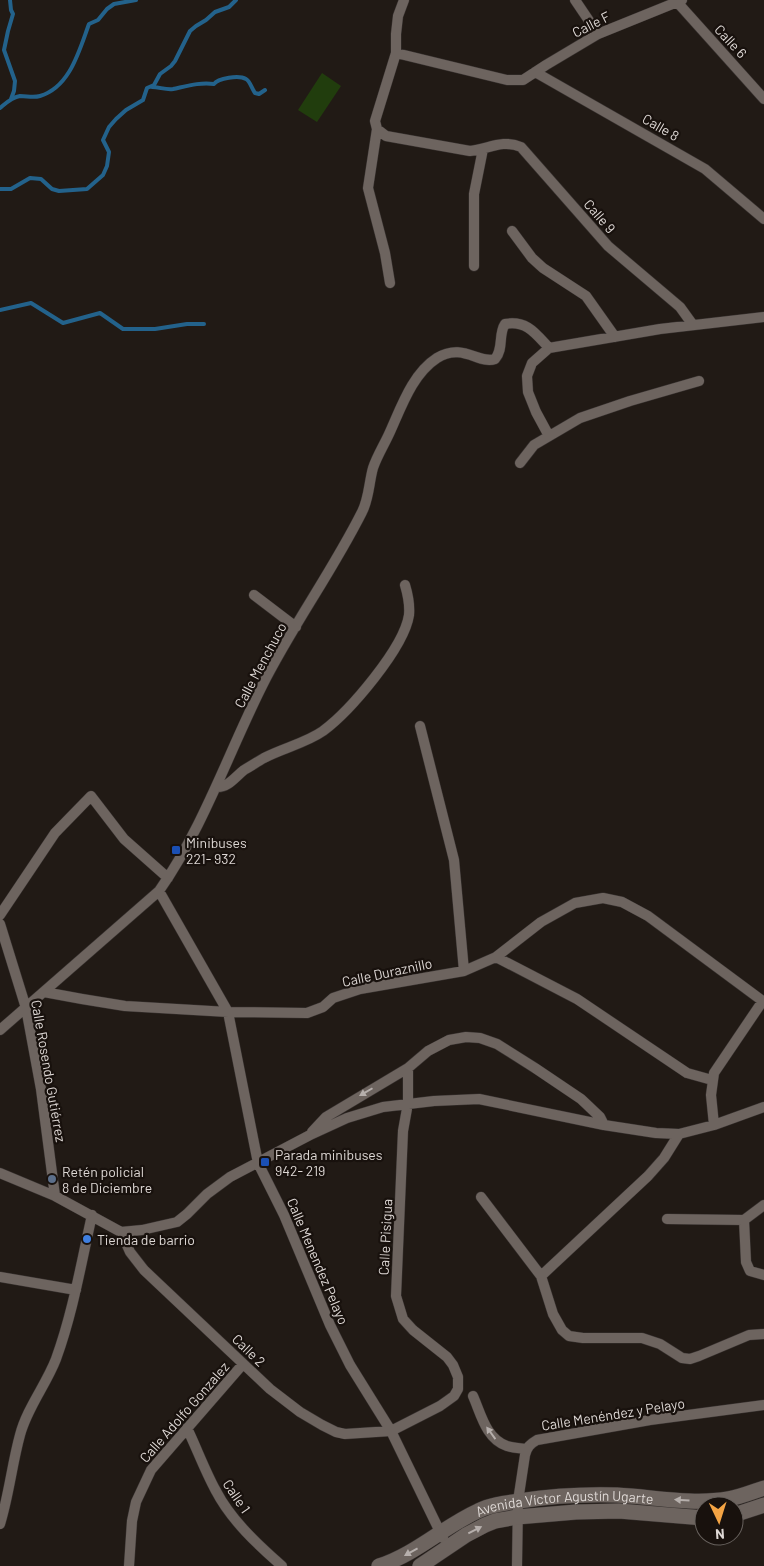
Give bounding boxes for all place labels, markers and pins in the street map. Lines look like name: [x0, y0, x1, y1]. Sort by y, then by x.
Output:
place label: Minibuses 221- 932: [186, 834, 247, 867]
marker: Minibuses 221- 932: [170, 844, 182, 856]
place label: Parada minibuses 942- 219: [275, 1146, 383, 1179]
marker: Parada minibuses 942- 219: [259, 1156, 271, 1168]
place label: Retén policial 8 de Diciembre: [62, 1163, 152, 1196]
marker: Retén policial 8 de Diciembre: [46, 1173, 58, 1185]
place label: Tienda de barrio: [97, 1231, 195, 1248]
marker: Tienda de barrio: [81, 1233, 93, 1245]

